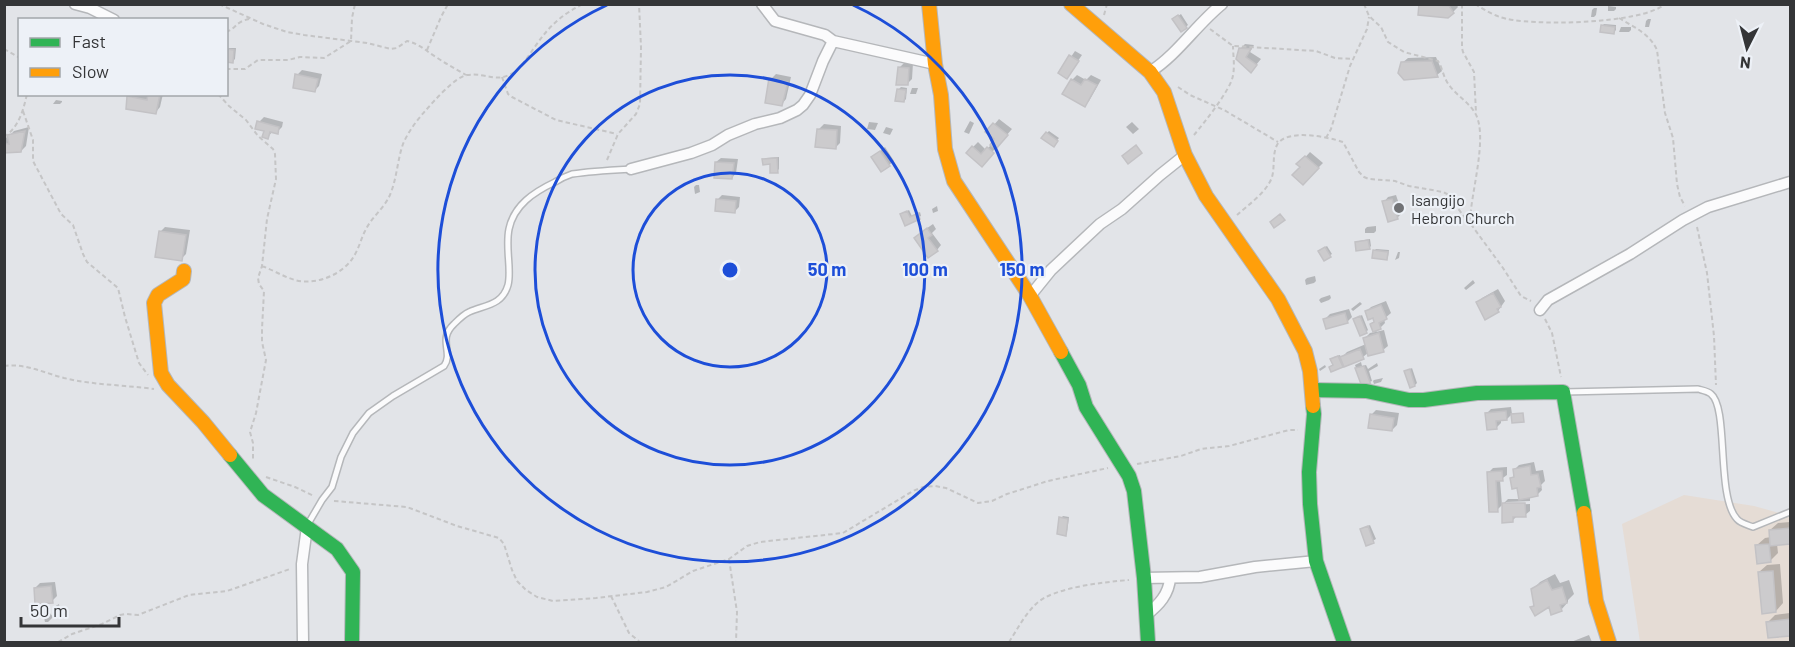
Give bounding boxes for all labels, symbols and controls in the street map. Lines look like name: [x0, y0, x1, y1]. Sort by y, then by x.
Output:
legend: [18, 18, 228, 96]
north arrow: [1717, 18, 1777, 78]
text: Fast: [72, 30, 106, 52]
text: N: [1739, 53, 1752, 73]
text: Slow: [72, 60, 109, 82]
place label: Isangijo Hebron Church: [1411, 190, 1515, 227]
marker: Isangijo Hebron Church: [1392, 201, 1406, 215]
text: 50 m: [808, 258, 846, 280]
text: 100 m: [902, 258, 948, 280]
text: 150 m: [1000, 258, 1044, 280]
centre of rings: [720, 260, 740, 280]
scale bar: [21, 590, 118, 628]
text: 50 m: [30, 599, 68, 621]

